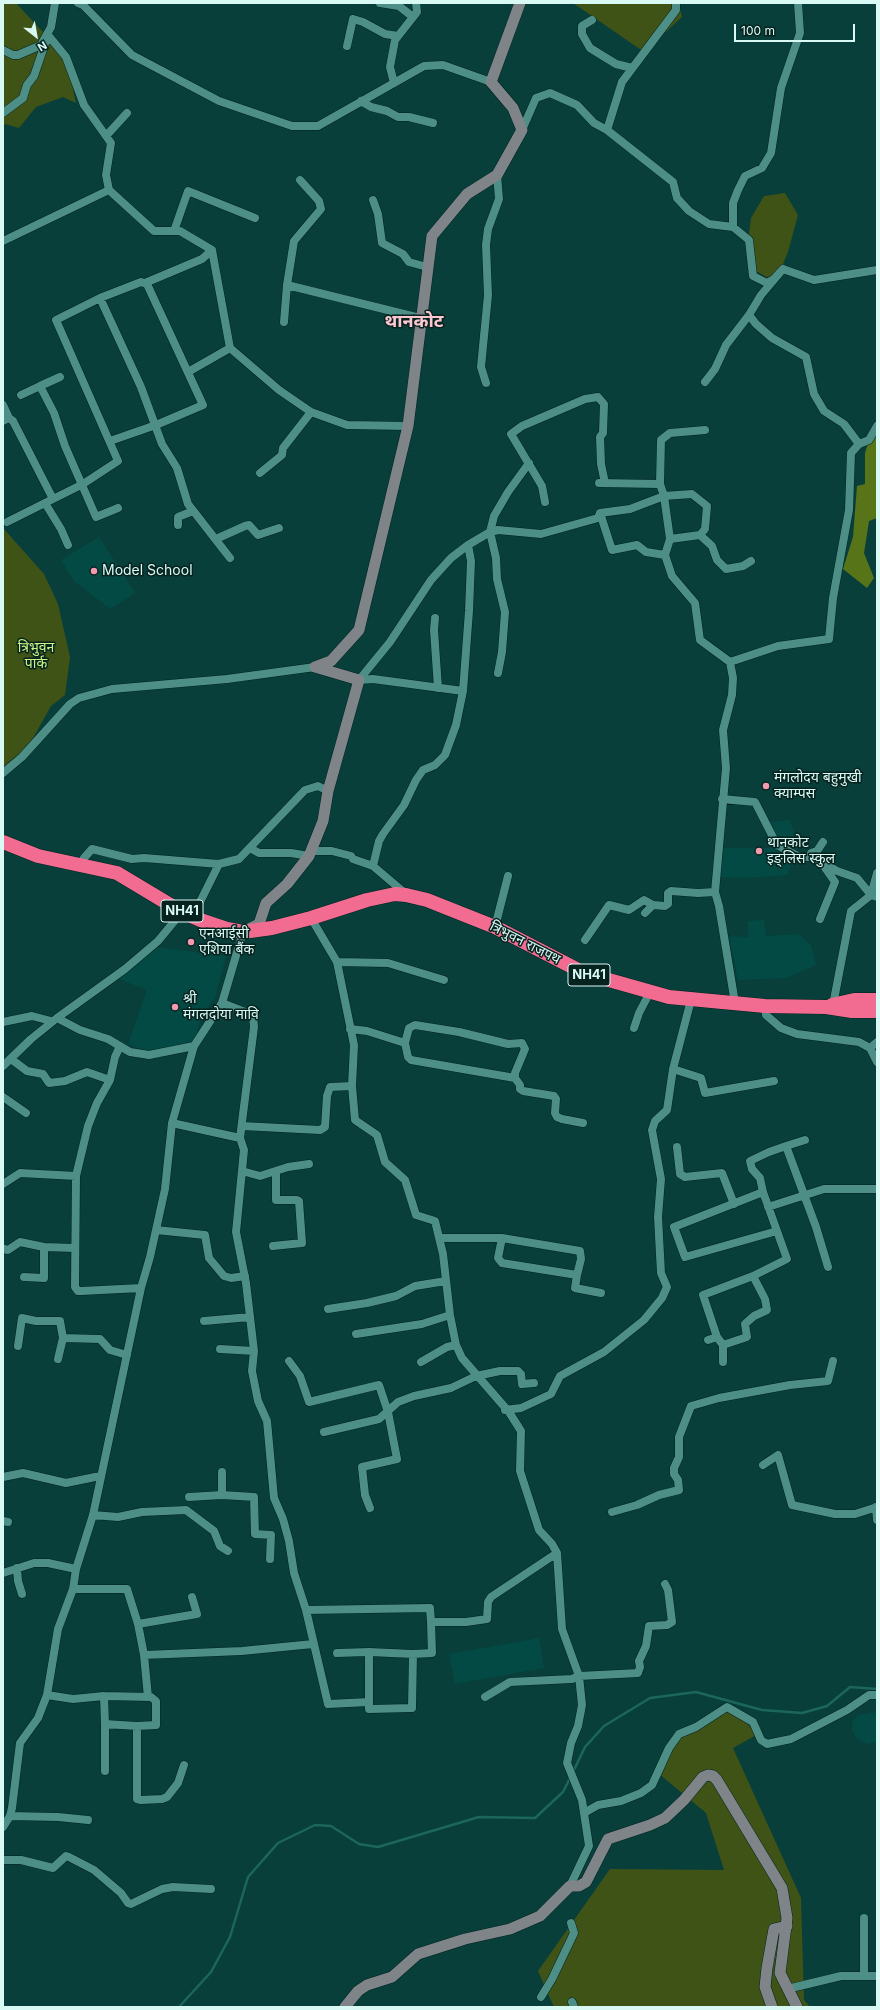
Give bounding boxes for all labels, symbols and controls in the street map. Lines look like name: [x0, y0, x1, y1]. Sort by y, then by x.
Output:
north arrow: [16, 16, 56, 56]
scale bar: [736, 16, 857, 42]
text: 100 m: [741, 23, 775, 38]
text: N: [35, 38, 49, 54]
district label: थानकोट: [384, 311, 444, 333]
place label: Model School: [102, 563, 193, 579]
marker: Model School: [89, 566, 99, 576]
park label: त्रिभुवन पार्क: [18, 640, 54, 672]
place label: मंगलोदय बहुमुखी क्याम्पस: [774, 770, 862, 802]
marker: मंगलोदय बहुमुखी क्याम्पस: [761, 781, 771, 791]
place label: थानकोट इङ्लिस स्कुल: [767, 835, 835, 868]
marker: थानकोट इङ्लिस स्कुल: [754, 846, 764, 856]
road number: NH41: [161, 900, 203, 922]
street label: त्रिभुवन राजपथ: [487, 918, 563, 968]
place label: एनआईसी एशिया बैंक: [199, 926, 254, 958]
marker: एनआईसी एशिया बैंक: [186, 937, 196, 947]
road number: NH41: [568, 964, 610, 986]
place label: श्री मंगलदोया मावि: [183, 991, 259, 1024]
marker: श्री मंगलदोया मावि: [170, 1002, 180, 1012]

